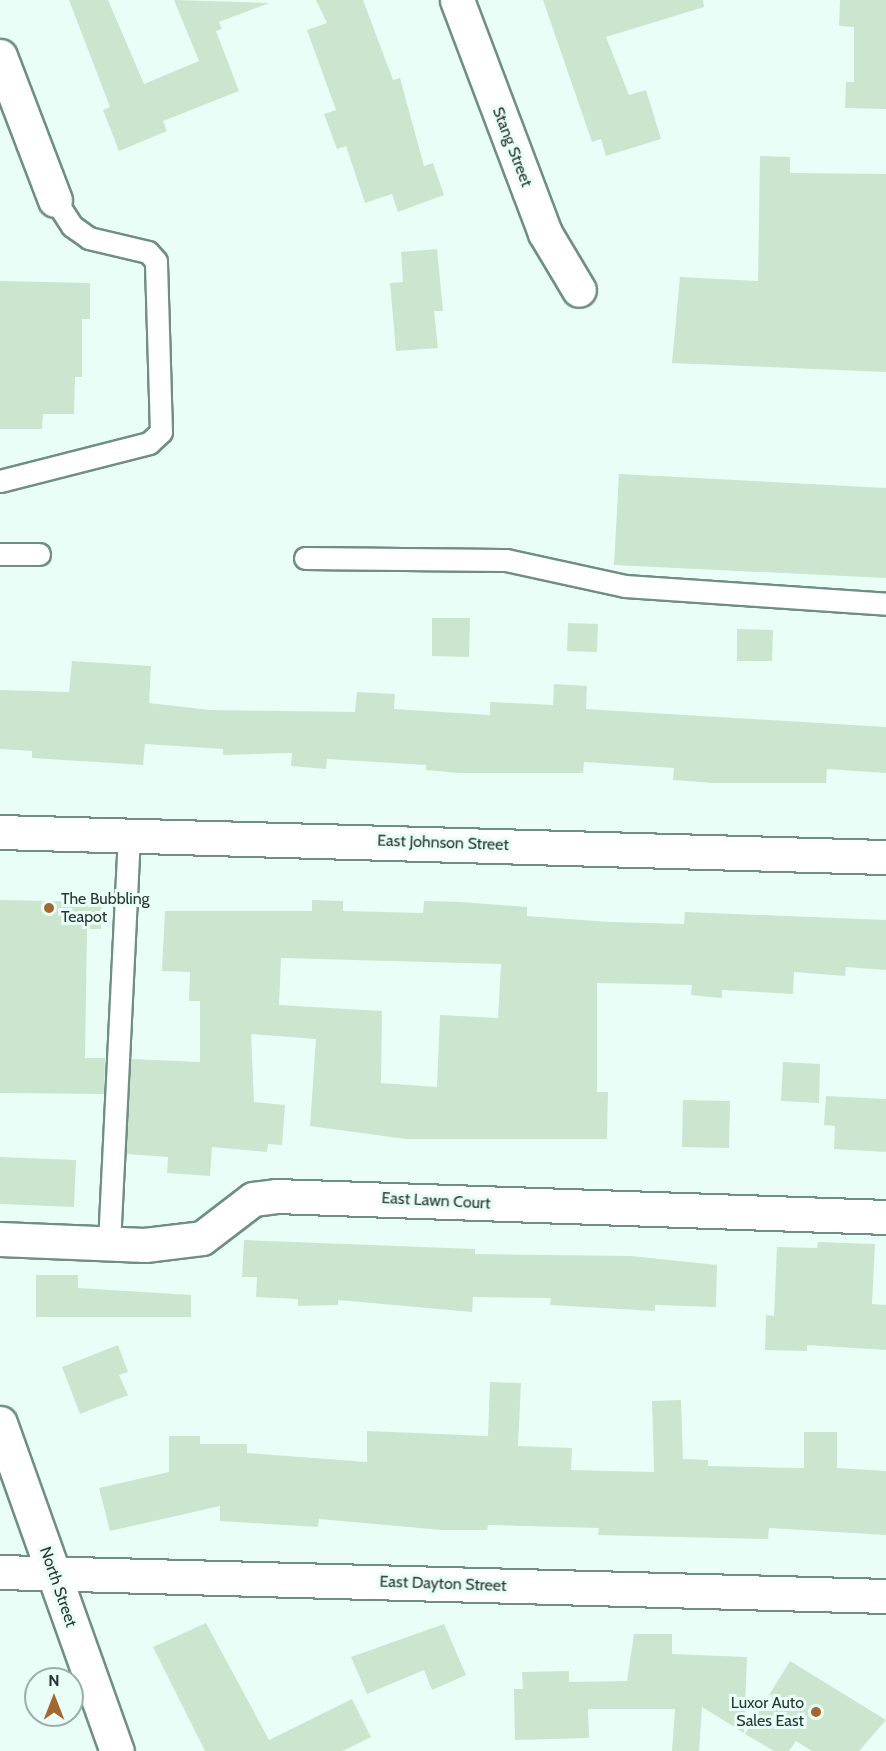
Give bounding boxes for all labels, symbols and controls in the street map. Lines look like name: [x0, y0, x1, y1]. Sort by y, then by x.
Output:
street label: Stang Street: [488, 104, 536, 190]
street label: East Johnson Street: [377, 831, 509, 855]
place label: The Bubbling Teapot: [61, 889, 150, 927]
marker: The Bubbling Teapot: [42, 901, 56, 915]
street label: East Lawn Court: [381, 1189, 491, 1213]
street label: North Street: [35, 1544, 81, 1630]
street label: East Dayton Street: [379, 1572, 507, 1596]
north arrow: [24, 1667, 84, 1727]
text: N: [48, 1671, 60, 1690]
place label: Luxor Auto Sales East: [731, 1693, 804, 1731]
marker: Luxor Auto Sales East: [809, 1705, 823, 1719]

